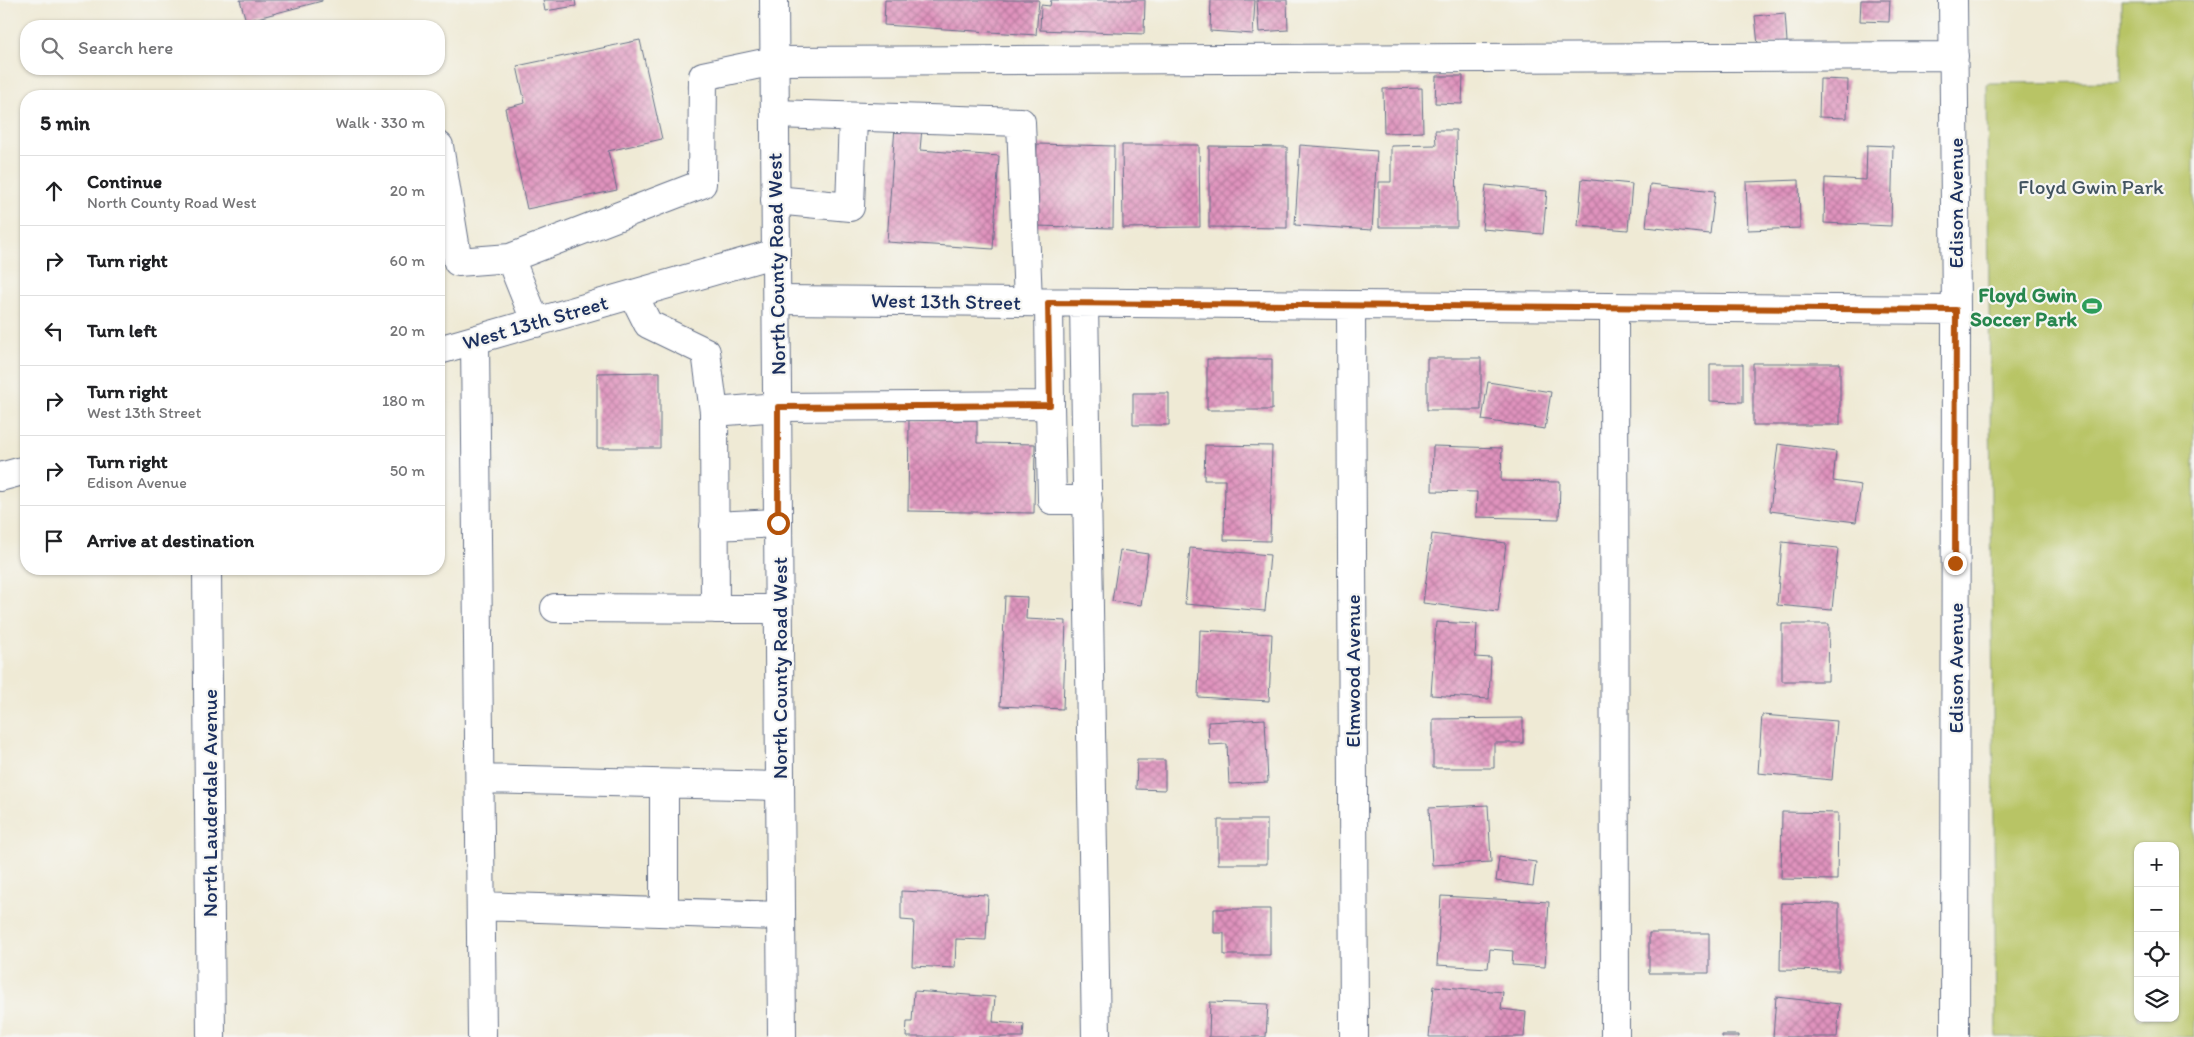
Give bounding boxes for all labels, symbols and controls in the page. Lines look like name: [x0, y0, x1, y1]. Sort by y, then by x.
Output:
search box: [20, 20, 445, 75]
icon: search: [38, 34, 66, 62]
text: Search here: [78, 36, 173, 59]
text: 5 min: [40, 110, 90, 135]
text: Walk · 330 m: [335, 113, 425, 132]
street label: Edison Avenue: [1943, 137, 1968, 268]
street label: North County Road West: [762, 152, 790, 375]
text: Continue: [87, 170, 162, 193]
park label: Floyd Gwin Park: [2018, 174, 2164, 199]
icon: ahead: [40, 177, 68, 205]
text: 20 m: [390, 181, 425, 200]
text: North County Road West: [87, 193, 257, 212]
icon: right: [40, 247, 68, 275]
text: Turn right: [87, 249, 168, 272]
text: 60 m: [390, 251, 425, 270]
place label: Floyd Gwin Soccer Park: [1970, 282, 2078, 331]
street label: West 13th Street: [871, 287, 1021, 315]
street label: West 13th Street: [459, 289, 611, 355]
sports icon: Floyd Gwin Soccer Park: [2081, 295, 2103, 317]
icon: left: [40, 317, 68, 345]
text: Turn left: [87, 319, 157, 342]
text: 20 m: [390, 321, 425, 340]
text: Turn right: [87, 380, 168, 403]
icon: right: [40, 387, 68, 415]
text: 180 m: [382, 391, 425, 410]
text: West 13th Street: [87, 403, 201, 422]
text: Turn right: [87, 450, 168, 473]
icon: right: [40, 457, 68, 485]
text: 50 m: [390, 461, 425, 480]
text: Edison Avenue: [87, 473, 187, 492]
route start: [767, 512, 790, 535]
icon: arrive: [40, 527, 68, 555]
text: Arrive at destination: [87, 529, 254, 552]
route end: [1944, 552, 1967, 575]
street label: North County Road West: [767, 557, 792, 779]
street label: Elmwood Avenue: [1340, 594, 1365, 748]
street label: Edison Avenue: [1943, 602, 1968, 733]
street label: North Lauderdale Avenue: [197, 689, 222, 917]
map controls: [2134, 842, 2179, 1022]
button: +: [2134, 842, 2179, 887]
button: −: [2134, 887, 2179, 932]
button: locate: [2134, 932, 2179, 977]
button: layers: [2134, 977, 2179, 1022]

